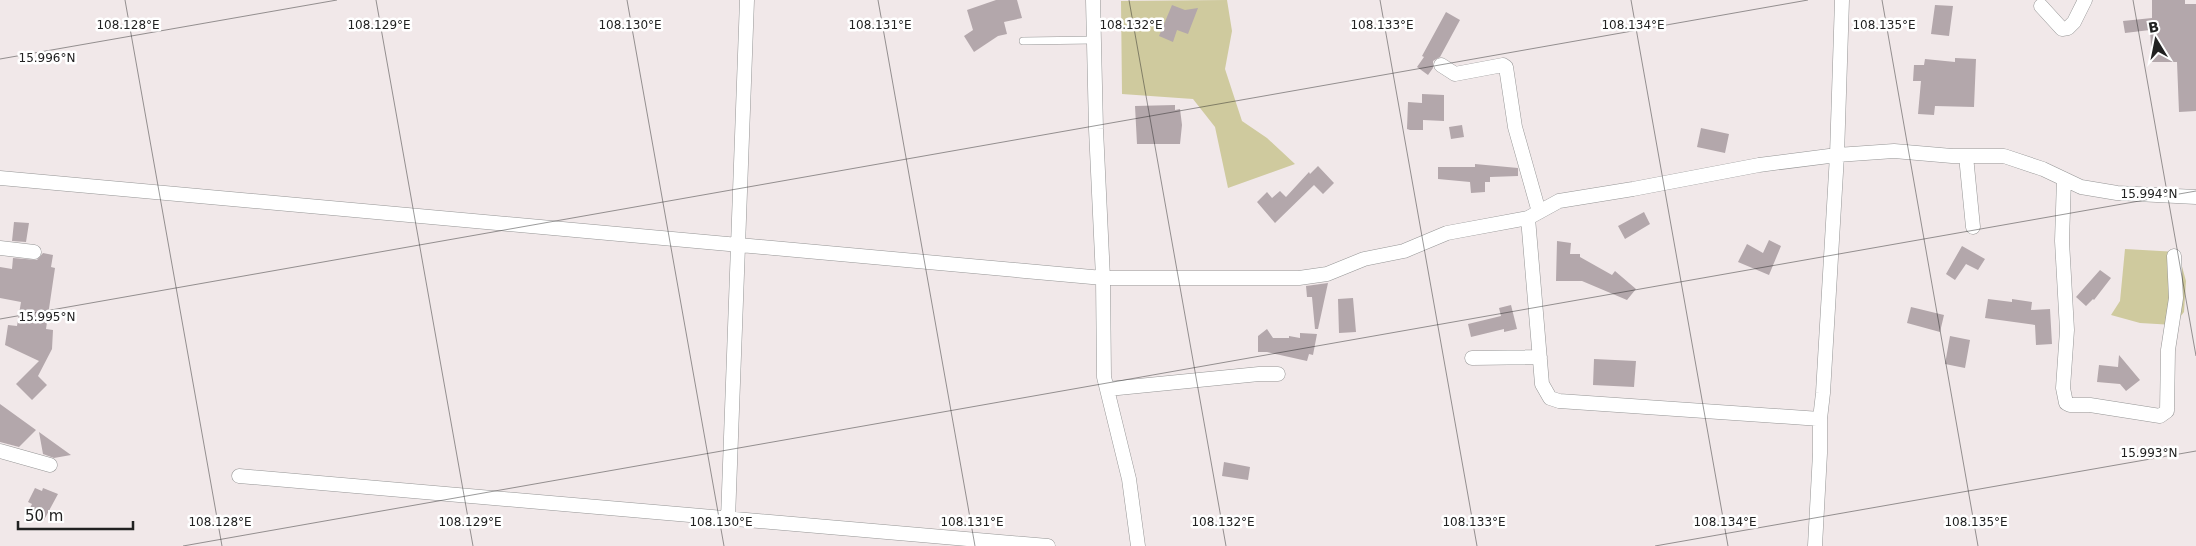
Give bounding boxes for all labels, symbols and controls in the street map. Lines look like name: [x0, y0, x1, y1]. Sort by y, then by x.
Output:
north arrow: [2131, 15, 2181, 65]
text: 108.128°E: [96, 18, 160, 32]
text: 108.129°E: [347, 18, 411, 32]
text: 108.130°E: [598, 18, 662, 32]
text: 108.131°E: [848, 18, 912, 32]
text: 108.132°E: [1099, 18, 1163, 32]
text: 108.133°E: [1350, 18, 1414, 32]
text: 108.134°E: [1601, 18, 1665, 32]
text: 108.135°E: [1852, 18, 1916, 32]
text: B: [2147, 18, 2160, 36]
text: 15.996°N: [19, 51, 75, 65]
text: 15.994°N: [2121, 187, 2177, 201]
text: 15.995°N: [19, 310, 75, 324]
text: 15.993°N: [2121, 446, 2177, 460]
scale bar: [18, 498, 132, 530]
text: 50 m: [25, 507, 63, 525]
text: 108.128°E: [188, 515, 252, 529]
text: 108.129°E: [438, 515, 502, 529]
text: 108.130°E: [689, 515, 753, 529]
text: 108.131°E: [940, 515, 1004, 529]
text: 108.132°E: [1191, 515, 1255, 529]
text: 108.133°E: [1442, 515, 1506, 529]
text: 108.134°E: [1693, 515, 1757, 529]
text: 108.135°E: [1944, 515, 2008, 529]

